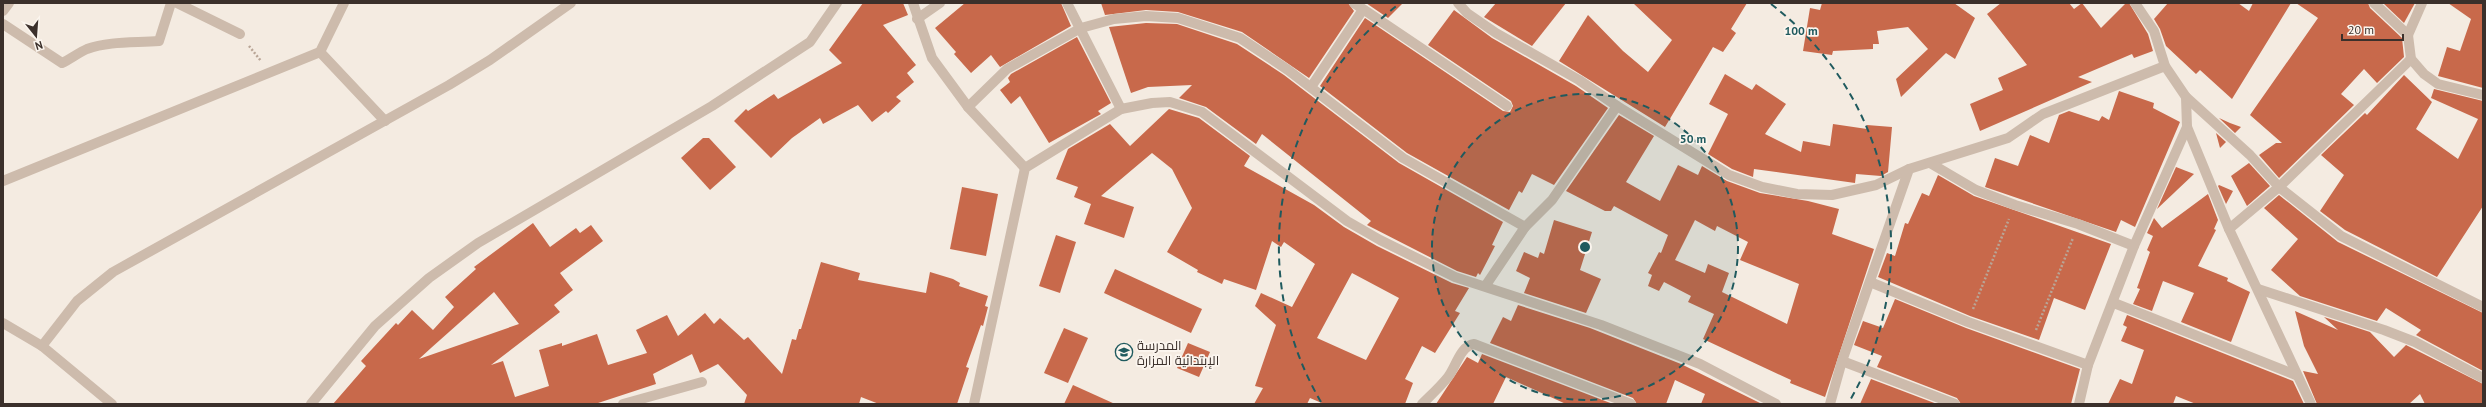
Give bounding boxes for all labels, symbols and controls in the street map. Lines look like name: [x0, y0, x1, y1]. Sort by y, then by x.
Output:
north arrow: [16, 16, 56, 56]
scale bar: [2342, 16, 2403, 42]
text: 20 m: [2348, 22, 2374, 37]
text: 100 m: [1784, 23, 1818, 38]
text: N: [33, 38, 44, 53]
text: 50 m: [1680, 131, 1706, 146]
centre of rings: [1578, 240, 1592, 254]
place label: المدرسة الإبتدائية المزارة: [1137, 337, 1219, 369]
school or university icon: المدرسة الإبتدائية المزارة: [1114, 342, 1134, 362]

